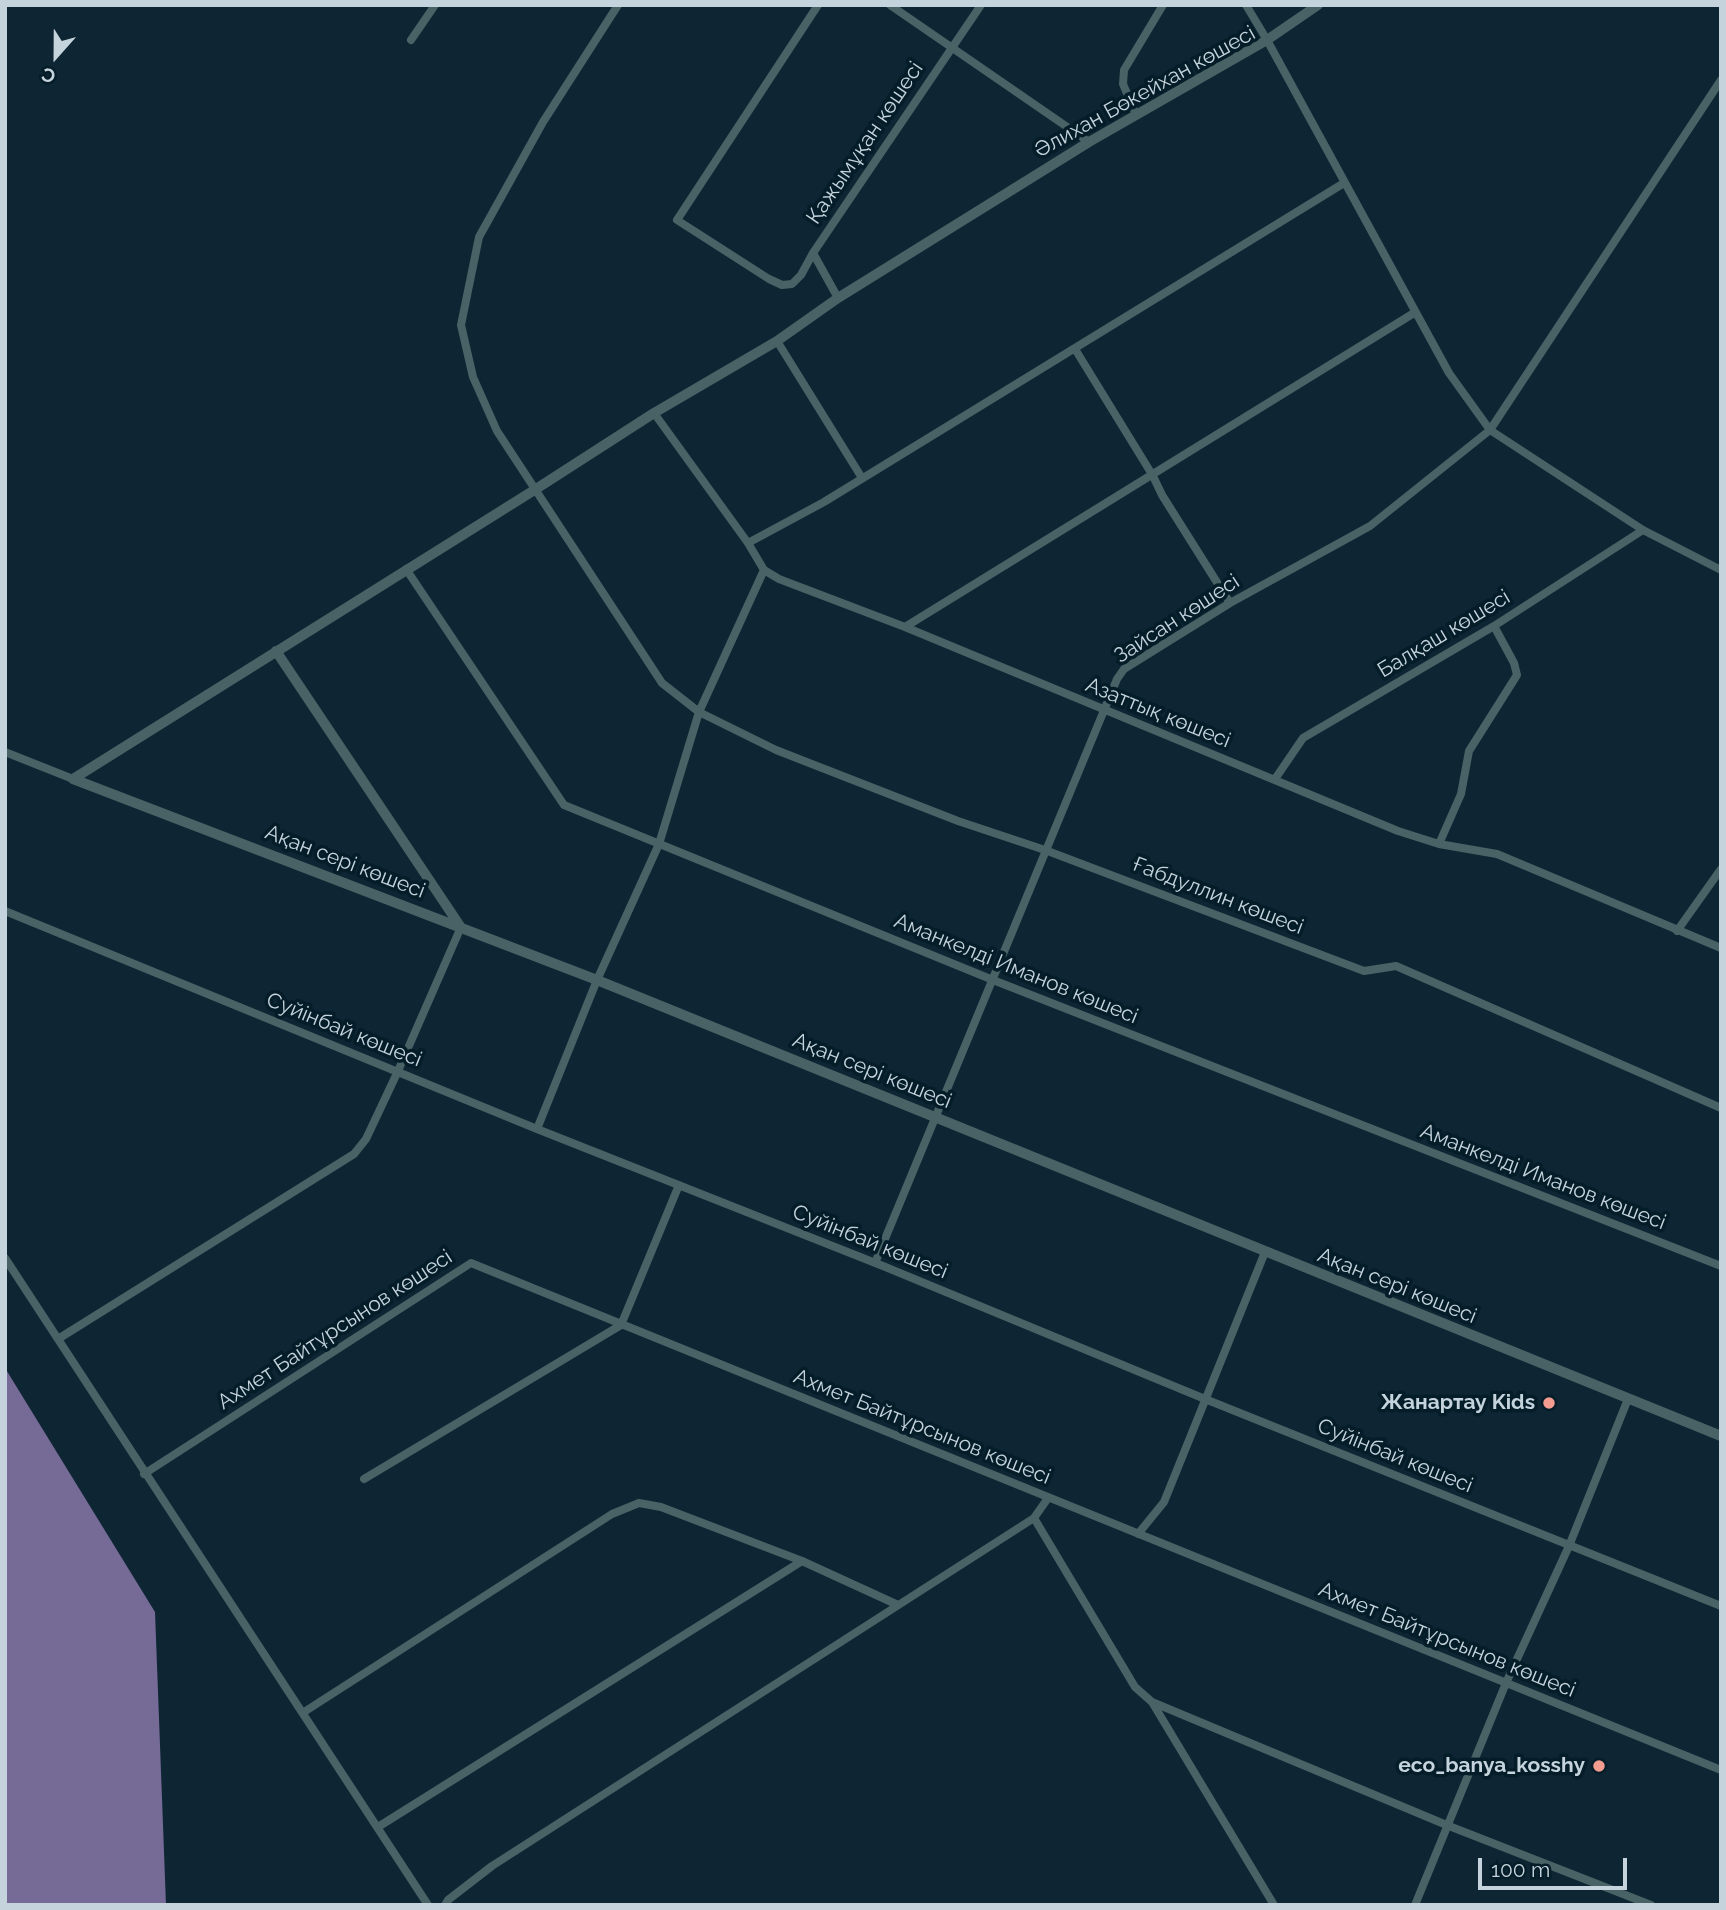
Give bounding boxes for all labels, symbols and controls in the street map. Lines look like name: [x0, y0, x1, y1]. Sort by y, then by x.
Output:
north arrow: [21, 21, 91, 91]
street label: Әлихан Бөкейхан көшесі: [1030, 21, 1260, 163]
street label: Қажымұқан көшесі: [801, 57, 929, 229]
text: С: [38, 63, 59, 88]
street label: Зайсан көшесі: [1110, 569, 1244, 669]
street label: Балқаш көшесі: [1373, 585, 1515, 683]
street label: Азаттық көшесі: [1082, 672, 1234, 754]
street label: Ақан сері көшесі: [262, 820, 428, 904]
street label: Ғабдуллин көшесі: [1129, 852, 1307, 940]
street label: Аманкелді Иманов көшесі: [890, 908, 1142, 1030]
street label: Суйінбай көшесі: [263, 987, 425, 1073]
street label: Ақан сері көшесі: [789, 1028, 955, 1114]
street label: Аманкелді Иманов көшесі: [1417, 1119, 1669, 1235]
street label: Суйінбай көшесі: [789, 1199, 951, 1285]
street label: Ақан сері көшесі: [1314, 1243, 1480, 1329]
street label: Ахмет Байтұрсынов көшесі: [213, 1245, 457, 1415]
street label: Ахмет Байтұрсынов көшесі: [790, 1364, 1054, 1490]
place label: Жанартау Kids: [1381, 1390, 1535, 1416]
marker: Жанартау Kids: [1541, 1395, 1557, 1411]
street label: Суйінбай көшесі: [1314, 1413, 1476, 1499]
street label: Ахмет Байтұрсынов көшесі: [1315, 1577, 1579, 1703]
place label: eco_banya_kosshy: [1398, 1753, 1585, 1779]
marker: eco_banya_kosshy: [1591, 1758, 1607, 1774]
scale bar: [1481, 1843, 1630, 1887]
text: 100 m: [1491, 1857, 1550, 1882]

